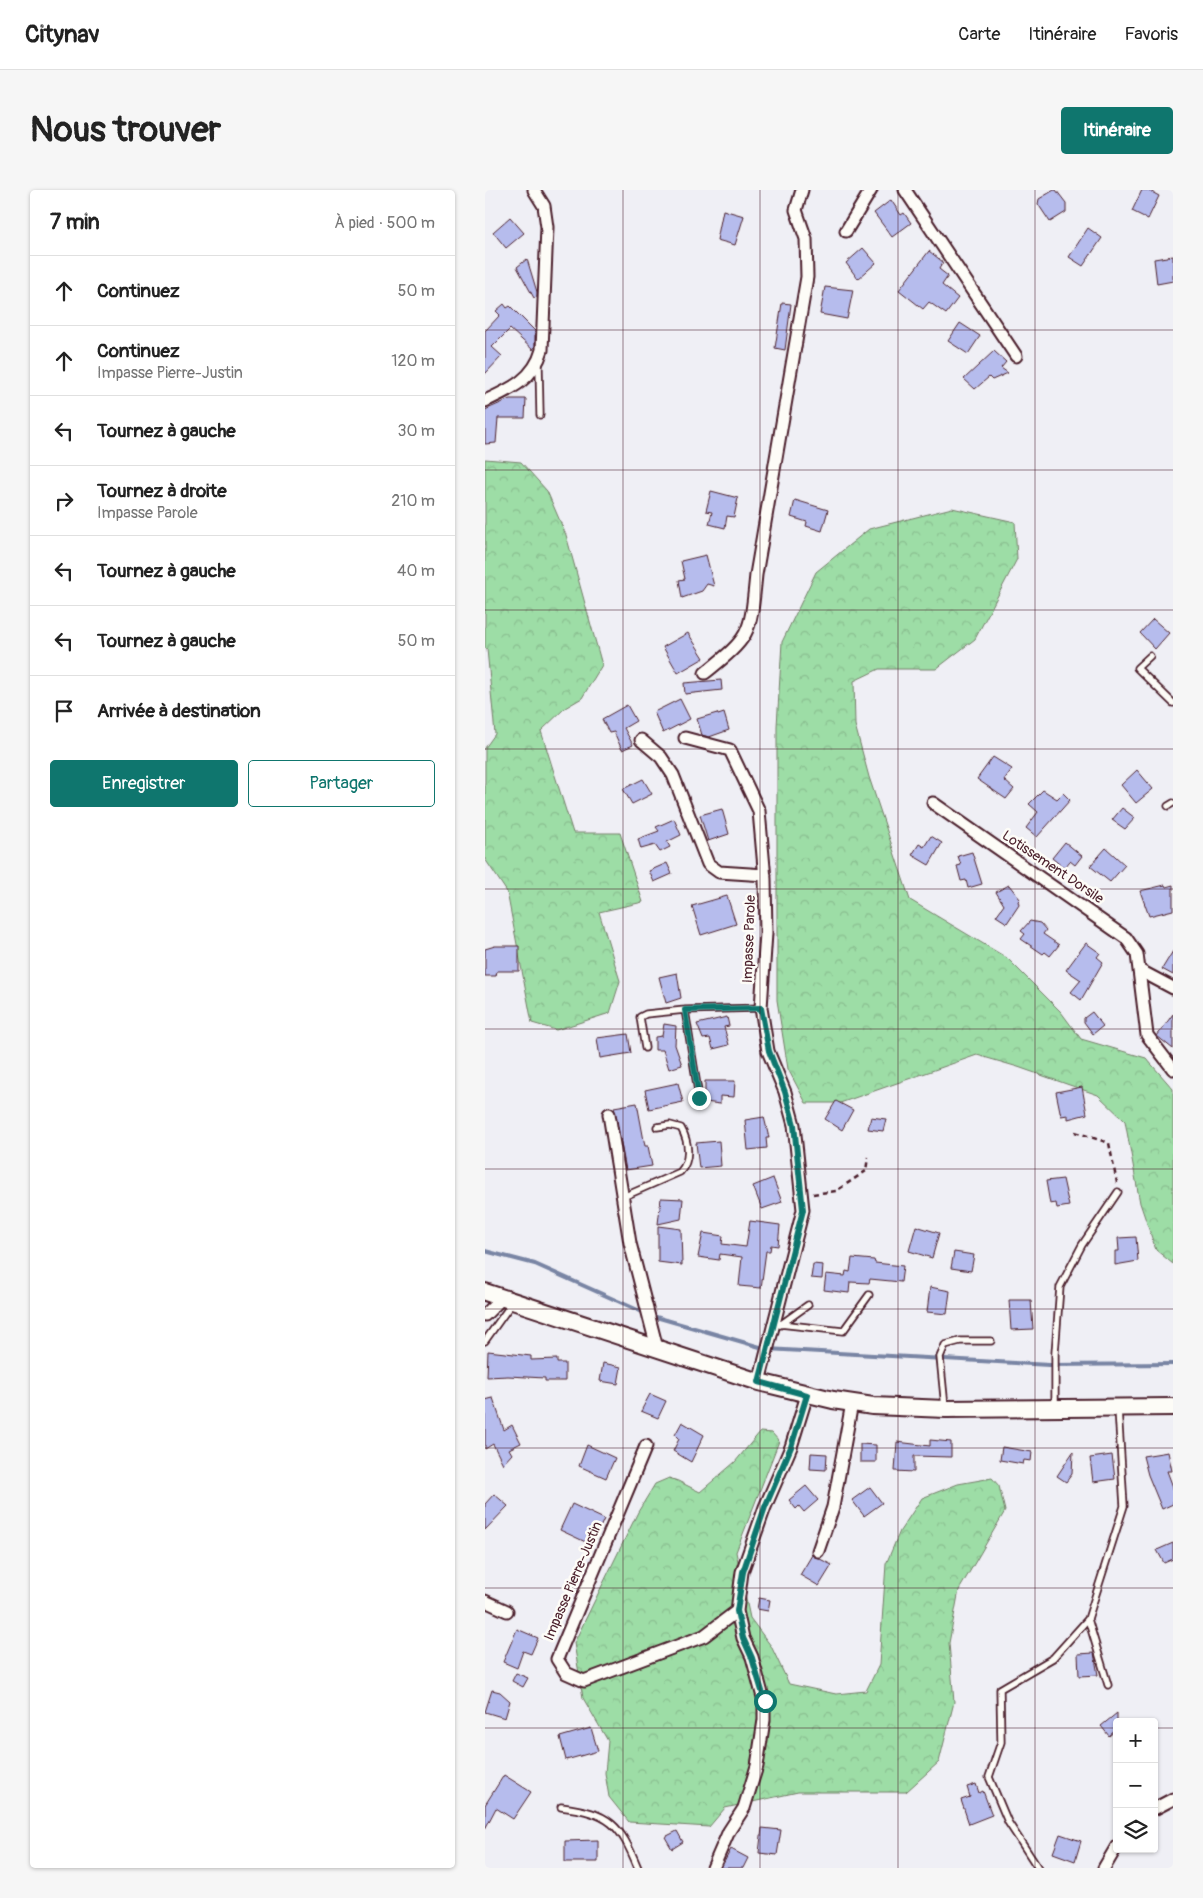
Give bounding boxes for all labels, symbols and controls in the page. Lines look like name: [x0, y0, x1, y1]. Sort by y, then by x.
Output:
text: Citynav: [25, 20, 100, 49]
text: Carte: [958, 23, 1000, 46]
text: Itinéraire: [1028, 23, 1096, 46]
text: Favoris: [1124, 23, 1178, 46]
button: Itinéraire: [1061, 107, 1173, 154]
text: Nous trouver: [30, 108, 221, 152]
text: 7 min: [50, 209, 100, 236]
text: À pied · 500 m: [334, 213, 435, 233]
icon: ahead: [50, 277, 78, 305]
text: Continuez: [97, 279, 180, 303]
text: 50 m: [398, 281, 435, 301]
text: Continuez: [97, 339, 180, 363]
icon: ahead: [50, 347, 78, 375]
text: 120 m: [391, 351, 435, 371]
text: Impasse Pierre-Justin: [97, 363, 243, 383]
icon: left: [50, 417, 78, 445]
text: Tournez à gauche: [97, 419, 236, 443]
text: 30 m: [397, 421, 435, 441]
text: Tournez à droite: [97, 479, 227, 503]
icon: right: [50, 487, 78, 515]
text: 210 m: [391, 491, 435, 511]
text: Impasse Parole: [97, 503, 198, 523]
icon: left: [50, 557, 78, 585]
text: Tournez à gauche: [97, 559, 236, 583]
text: 40 m: [397, 561, 435, 581]
icon: left: [50, 627, 78, 655]
text: Tournez à gauche: [97, 629, 236, 653]
text: 50 m: [398, 631, 435, 651]
icon: arrive: [50, 697, 78, 725]
text: Arrivée à destination: [97, 699, 261, 723]
button: Enregistrer: [50, 760, 238, 807]
button: Partager: [248, 760, 435, 807]
street label: Lotissement Dorsile: [999, 827, 1107, 907]
street label: Impasse Parole: [739, 895, 759, 983]
route end: [688, 1087, 711, 1110]
street label: Impasse Pierre-Justin: [540, 1519, 606, 1643]
route start: [754, 1690, 777, 1713]
map controls: [1113, 1718, 1158, 1853]
button: +: [1113, 1718, 1158, 1763]
button: −: [1113, 1763, 1158, 1808]
button: layers: [1113, 1808, 1158, 1853]

